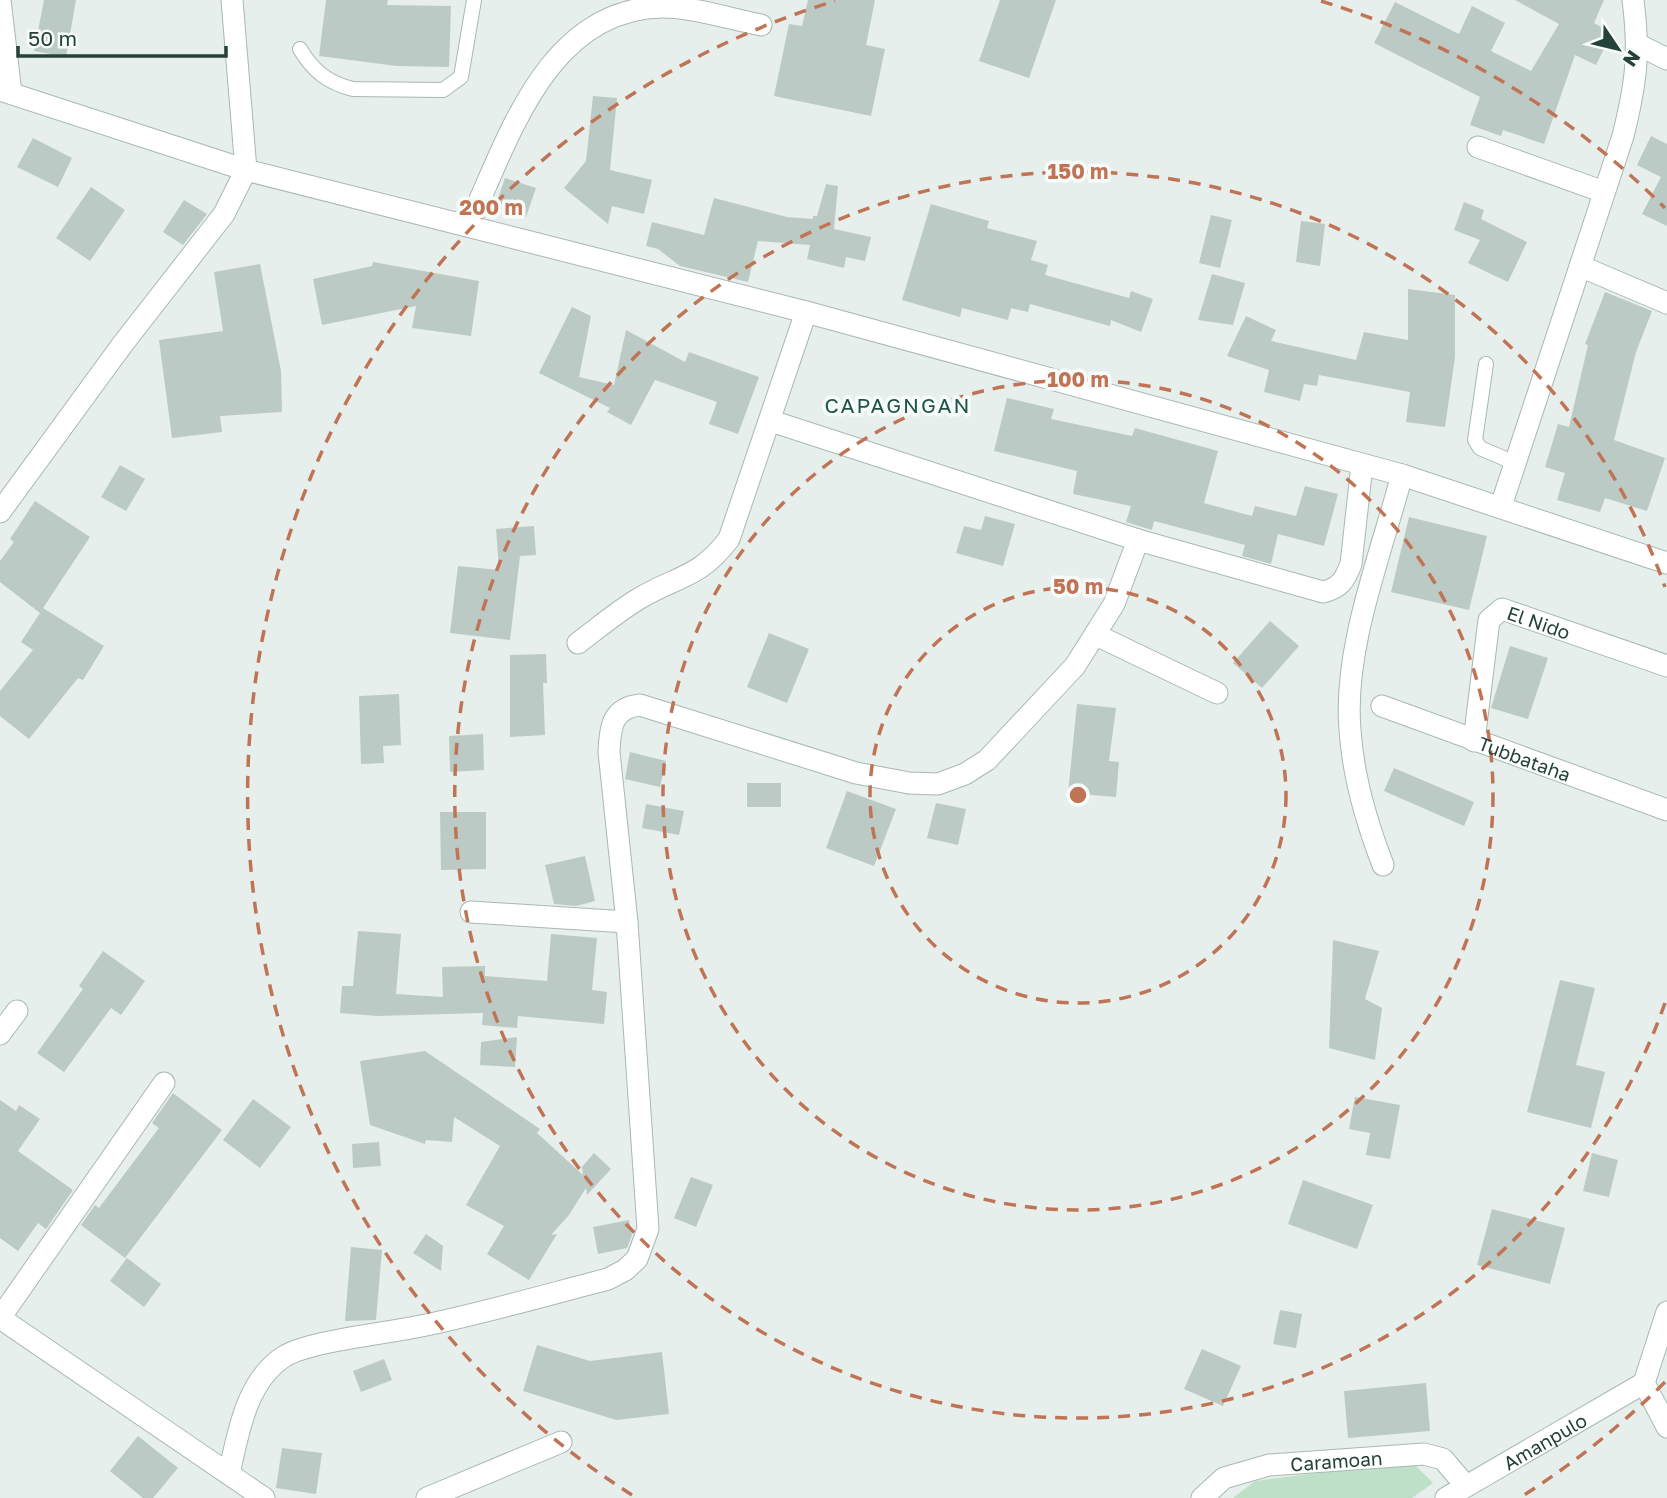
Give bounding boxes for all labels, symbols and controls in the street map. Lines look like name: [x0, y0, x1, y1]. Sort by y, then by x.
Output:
scale bar: [18, 14, 226, 58]
north arrow: [1583, 14, 1653, 84]
text: 50 m: [28, 25, 77, 51]
text: N: [1619, 47, 1646, 72]
text: 150 m: [1048, 158, 1108, 184]
text: 200 m: [459, 194, 523, 220]
text: 100 m: [1047, 366, 1109, 392]
district label: CAPAGNGAN: [825, 392, 971, 418]
text: 50 m: [1053, 573, 1103, 599]
street label: El Nido: [1504, 600, 1573, 643]
street label: Tubbataha: [1476, 731, 1574, 785]
centre of rings: [1066, 783, 1090, 807]
street label: Amanpulo: [1499, 1408, 1590, 1474]
street label: Caramoan: [1289, 1445, 1383, 1475]

